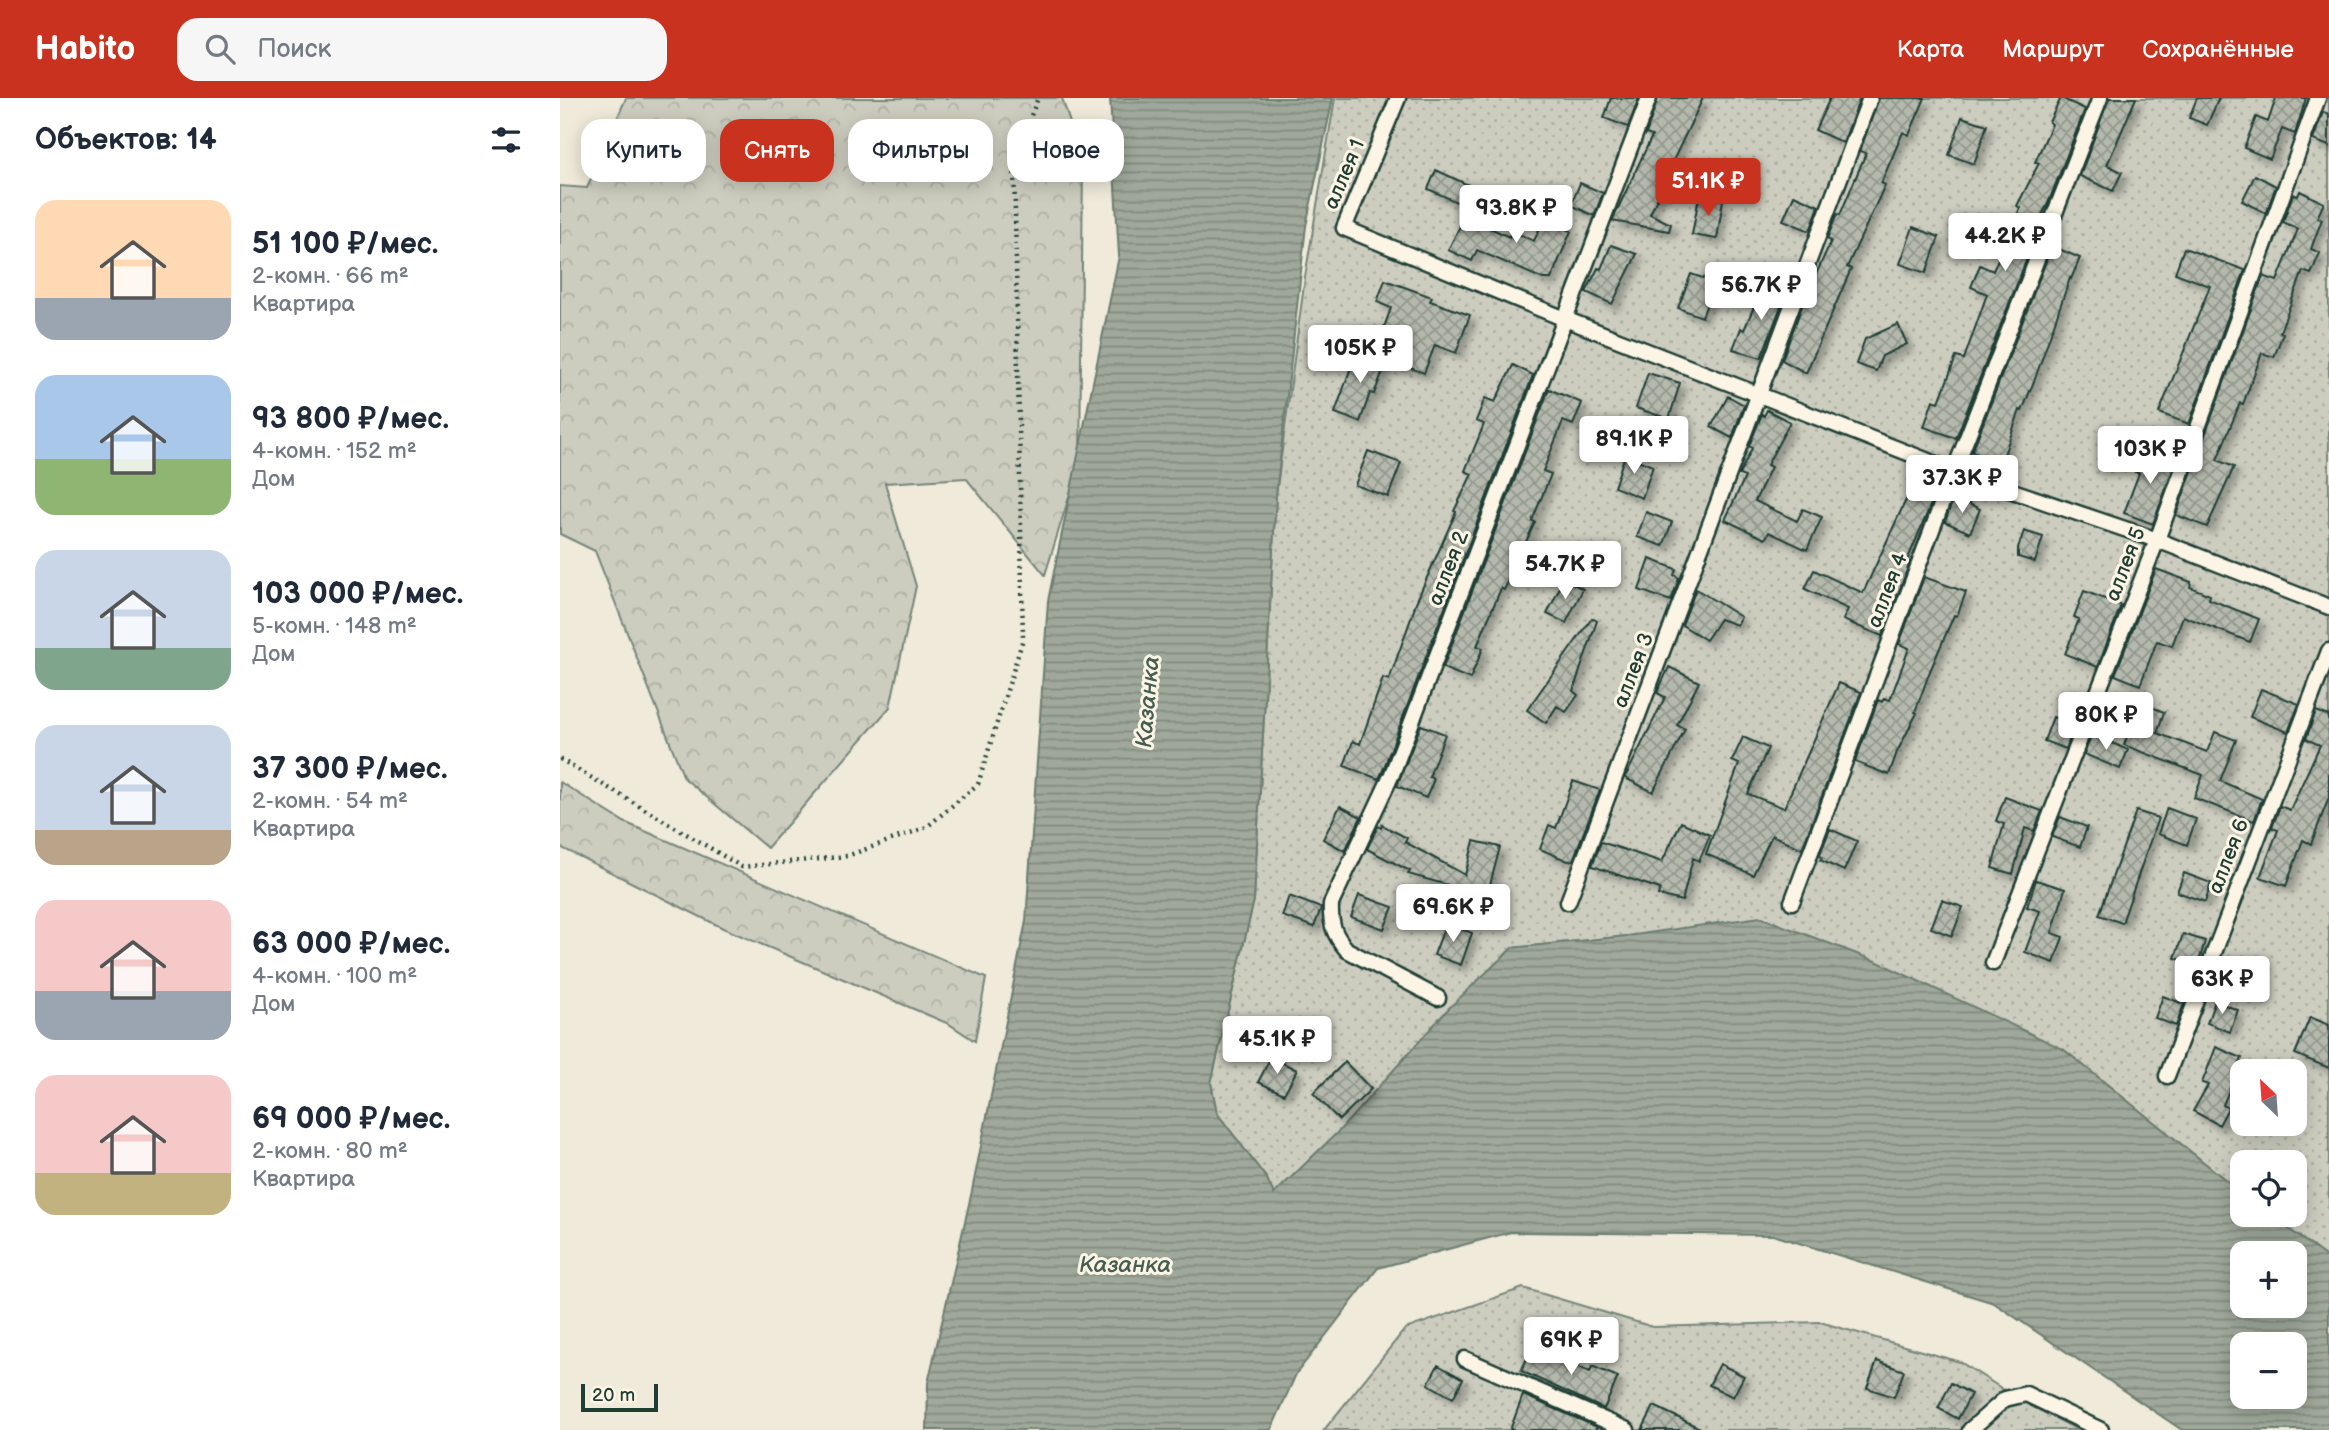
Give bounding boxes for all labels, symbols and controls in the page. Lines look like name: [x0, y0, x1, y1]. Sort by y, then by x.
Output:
search box: [177, 18, 667, 81]
text: Habito: [35, 29, 135, 69]
icon: search: [201, 30, 239, 68]
text: Поиск: [257, 34, 331, 65]
text: Карта: [1897, 35, 1964, 64]
text: Маршрут: [2002, 35, 2104, 64]
text: Сохранённые: [2142, 35, 2294, 64]
chip: Купить: [581, 119, 706, 182]
chip: Снять: [720, 119, 834, 182]
chip: Фильтры: [848, 119, 993, 182]
chip: Новое: [1007, 119, 1124, 182]
icon: filters: [487, 121, 525, 159]
text: Объектов: 14: [35, 122, 217, 158]
street label: аллея 1: [1319, 136, 1370, 213]
pin: 51.1K ₽: [1643, 158, 1773, 218]
text: 51.1K ₽: [1672, 167, 1744, 195]
pin: 93.8K ₽: [1451, 186, 1581, 245]
text: 93.8K ₽: [1475, 194, 1557, 222]
pin: 44.2K ₽: [1940, 214, 2070, 273]
text: 44.2K ₽: [1964, 222, 2046, 250]
text: 51 100 ₽/мес.: [252, 226, 438, 262]
icon: home: [91, 228, 175, 312]
text: 2-комн. · 66 m²: [252, 262, 409, 290]
pin: 56.7K ₽: [1696, 262, 1826, 322]
text: 56.7K ₽: [1721, 271, 1801, 299]
text: Квартира: [252, 290, 355, 318]
pin: 105K ₽: [1303, 326, 1417, 385]
text: 105K ₽: [1324, 334, 1396, 362]
text: 93 800 ₽/мес.: [252, 401, 449, 437]
icon: home: [91, 403, 175, 487]
pin: 89.1K ₽: [1569, 416, 1699, 476]
text: 89.1K ₽: [1595, 425, 1673, 453]
pin: 103K ₽: [2093, 426, 2207, 486]
text: 103K ₽: [2114, 435, 2186, 463]
text: 4-комн. · 152 m²: [252, 437, 417, 465]
pin: 37.3K ₽: [1897, 456, 2027, 515]
text: 37.3K ₽: [1922, 464, 2002, 492]
text: Дом: [252, 465, 295, 493]
street label: аллея 5: [2100, 524, 2151, 605]
street label: аллея 2: [1423, 527, 1474, 609]
pin: 54.7K ₽: [1500, 542, 1630, 601]
street label: аллея 4: [1862, 549, 1913, 631]
text: 54.7K ₽: [1525, 550, 1605, 578]
text: 103 000 ₽/мес.: [252, 576, 463, 612]
icon: home: [91, 578, 175, 662]
text: 5-комн. · 148 m²: [252, 612, 417, 640]
street label: аллея 3: [1608, 629, 1659, 711]
text: Дом: [252, 640, 295, 668]
water label: Казанка: [1130, 655, 1166, 749]
pin: 80K ₽: [2057, 692, 2155, 752]
text: 80K ₽: [2074, 701, 2138, 729]
text: 37 300 ₽/мес.: [252, 751, 447, 787]
icon: home: [91, 753, 175, 837]
text: 2-комн. · 54 m²: [252, 787, 408, 815]
text: Квартира: [252, 815, 355, 843]
street label: аллея 6: [2203, 815, 2254, 897]
pin: 69.6K ₽: [1388, 884, 1518, 944]
text: 69.6K ₽: [1412, 893, 1494, 921]
text: 63 000 ₽/мес.: [252, 926, 450, 962]
icon: home: [91, 928, 175, 1012]
pin: 63K ₽: [2173, 956, 2271, 1016]
text: 4-комн. · 100 m²: [252, 962, 417, 990]
text: 63K ₽: [2191, 965, 2253, 993]
text: Дом: [252, 990, 295, 1018]
pin: 45.1K ₽: [1212, 1016, 1342, 1076]
text: 45.1K ₽: [1239, 1025, 1315, 1053]
north arrow: [2230, 1059, 2306, 1136]
map controls: [2230, 1059, 2307, 1409]
text: 69 000 ₽/мес.: [252, 1101, 450, 1137]
icon: home: [91, 1103, 175, 1187]
text: 2-комн. · 80 m²: [252, 1137, 408, 1165]
button: locate: [2230, 1150, 2307, 1227]
text: Квартира: [252, 1165, 355, 1193]
button: +: [2230, 1241, 2307, 1318]
water label: Казанка: [1079, 1251, 1171, 1279]
pin: 69K ₽: [1522, 1318, 1620, 1377]
text: 69K ₽: [1540, 1326, 1602, 1354]
button: −: [2230, 1332, 2307, 1409]
scale bar: [581, 1381, 658, 1413]
text: 20 m: [592, 1384, 635, 1407]

